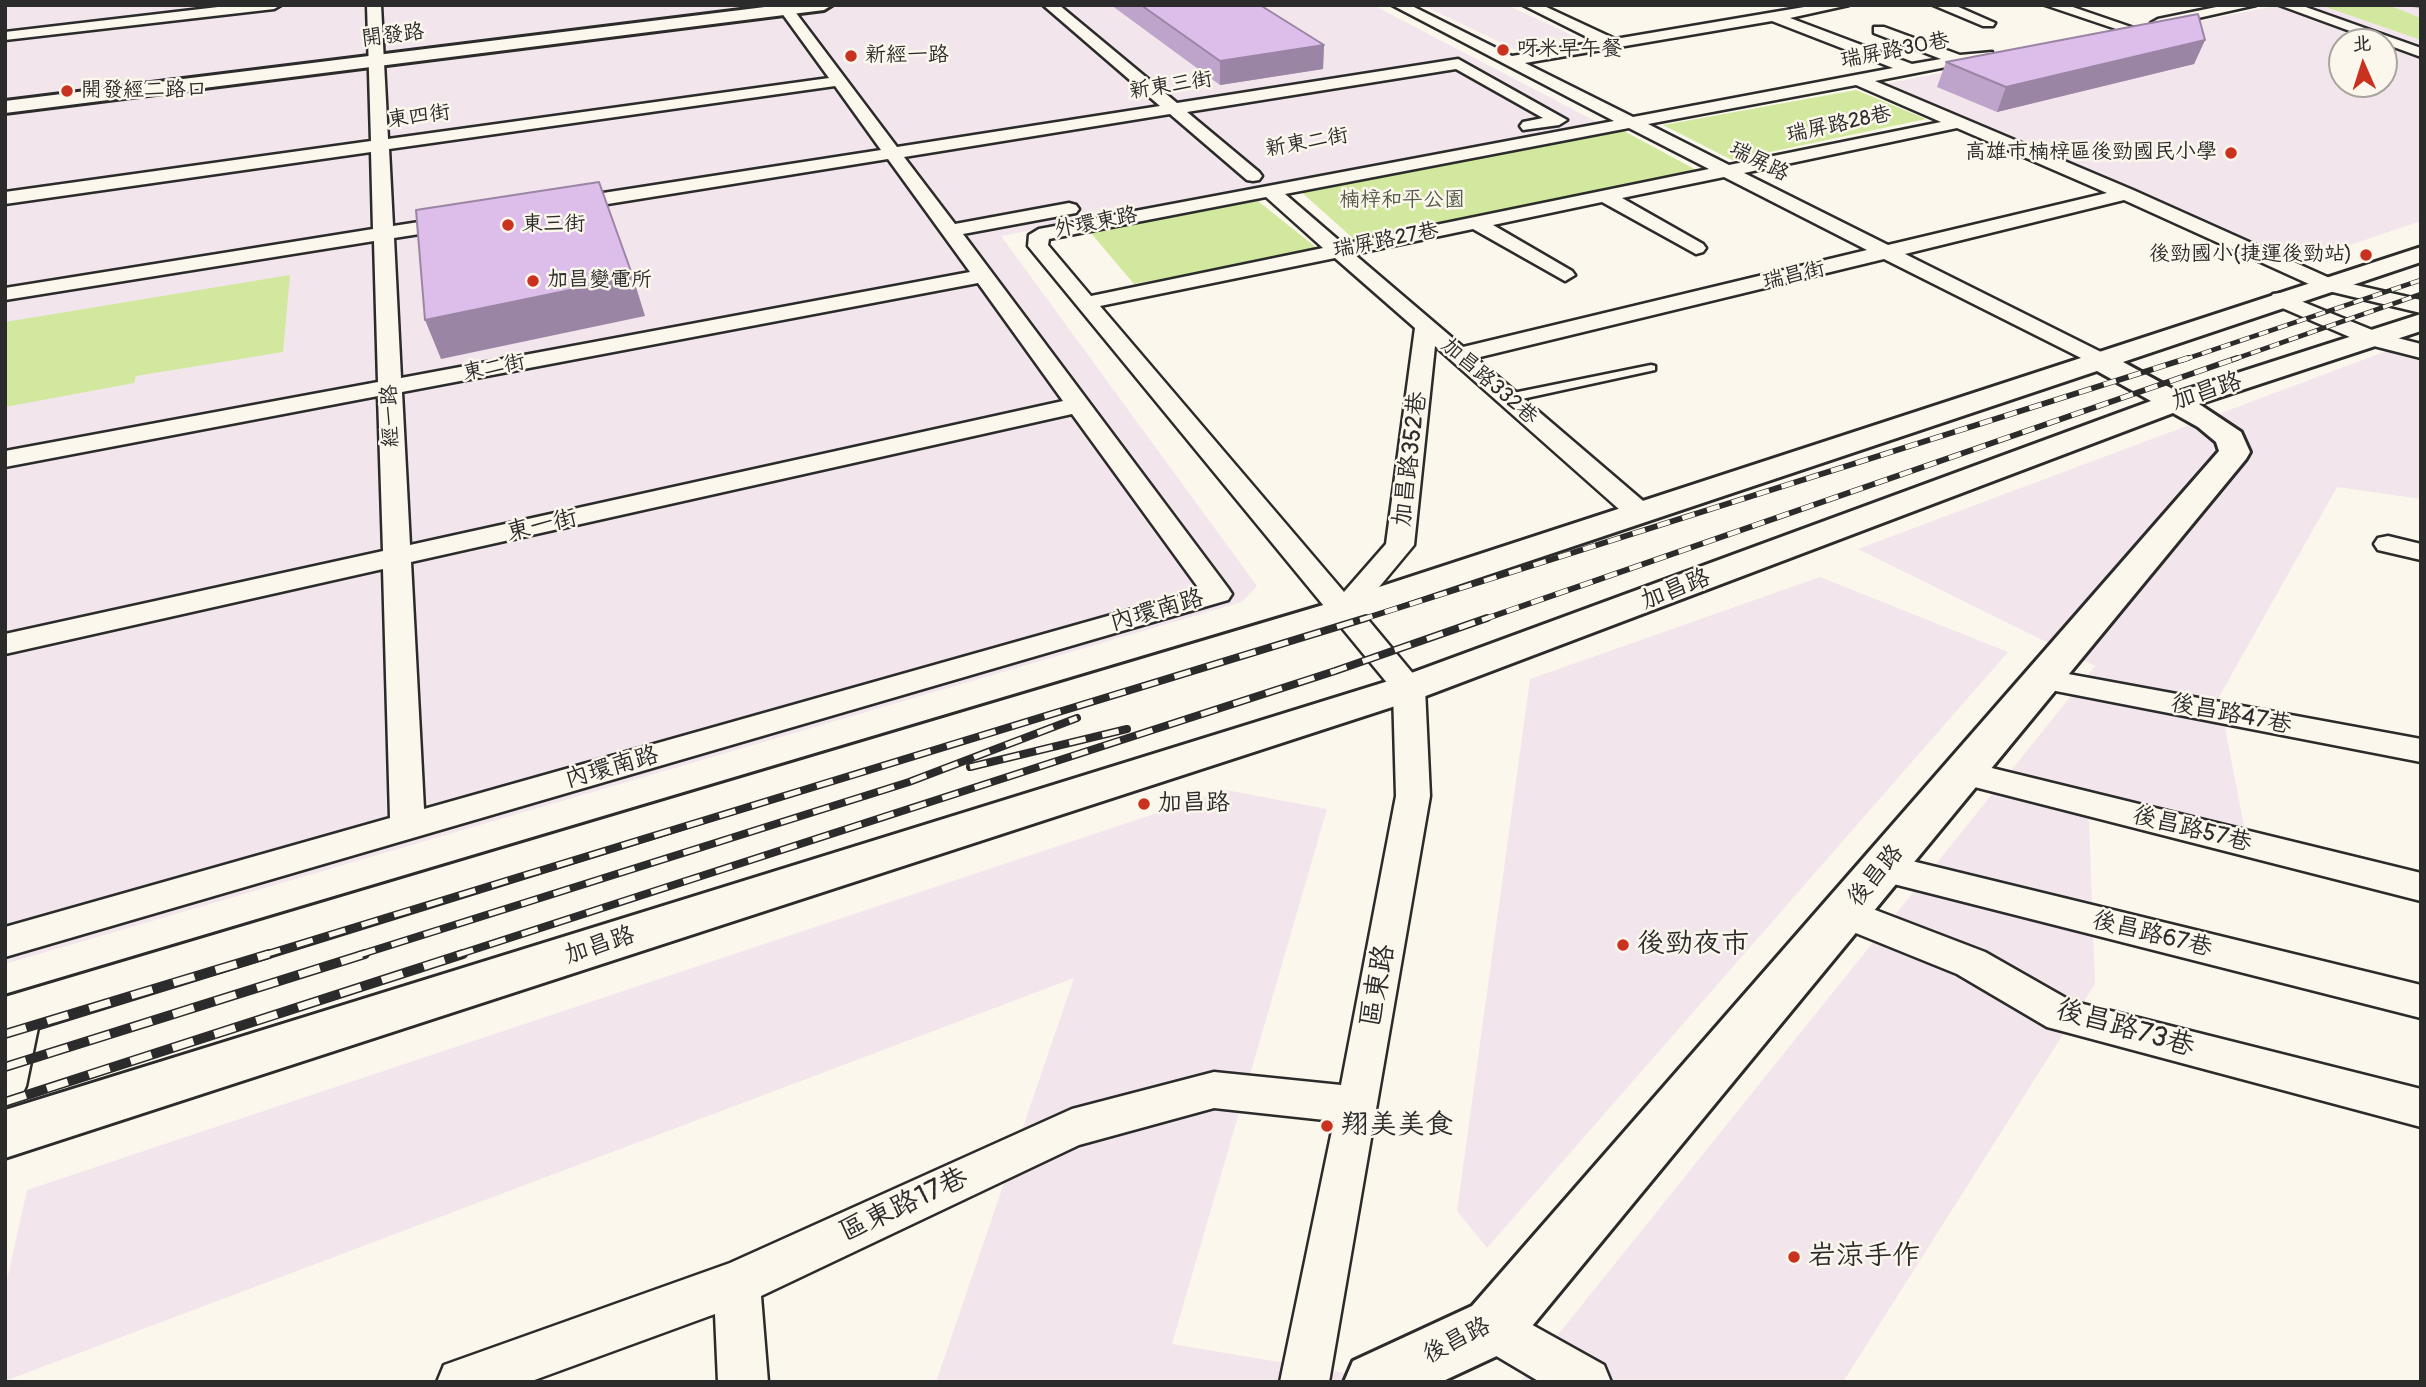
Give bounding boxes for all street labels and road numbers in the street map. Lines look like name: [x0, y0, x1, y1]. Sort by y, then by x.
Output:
street label: 開發路: [360, 20, 426, 52]
street label: 瑞屏路30巷: [1839, 28, 1951, 74]
street label: 新東三街: [1128, 67, 1214, 105]
street label: 東四街: [386, 100, 452, 134]
street label: 瑞屏路28巷: [1784, 102, 1894, 148]
street label: 新東二街: [1263, 123, 1351, 163]
street label: 瑞屏路: [1725, 136, 1793, 188]
street label: 外環東路: [1052, 203, 1140, 243]
street label: 瑞屏路27巷: [1331, 218, 1441, 264]
street label: 瑞昌街: [1760, 257, 1828, 295]
street label: 加昌路332巷: [1436, 333, 1542, 431]
street label: 東二街: [461, 350, 527, 386]
street label: 加昌路: [2168, 367, 2246, 417]
street label: 經一路: [377, 384, 405, 448]
street label: 加昌路352巷: [1388, 390, 1434, 528]
street label: 東一街: [504, 504, 580, 548]
street label: 加昌路: [1637, 564, 1715, 616]
street label: 內環南路: [1107, 584, 1207, 638]
street label: 後昌路47巷: [2168, 689, 2294, 741]
street label: 內環南路: [562, 741, 662, 795]
street label: 後昌路57巷: [2129, 801, 2255, 859]
street label: 後昌路: [1842, 839, 1910, 913]
street label: 後昌路67巷: [2089, 906, 2215, 964]
street label: 加昌路: [561, 921, 639, 971]
street label: 區東路: [1355, 942, 1403, 1030]
street label: 後昌路73巷: [2052, 993, 2198, 1065]
street label: 區東路17巷: [834, 1162, 974, 1250]
street label: 後昌路: [1418, 1312, 1496, 1370]

